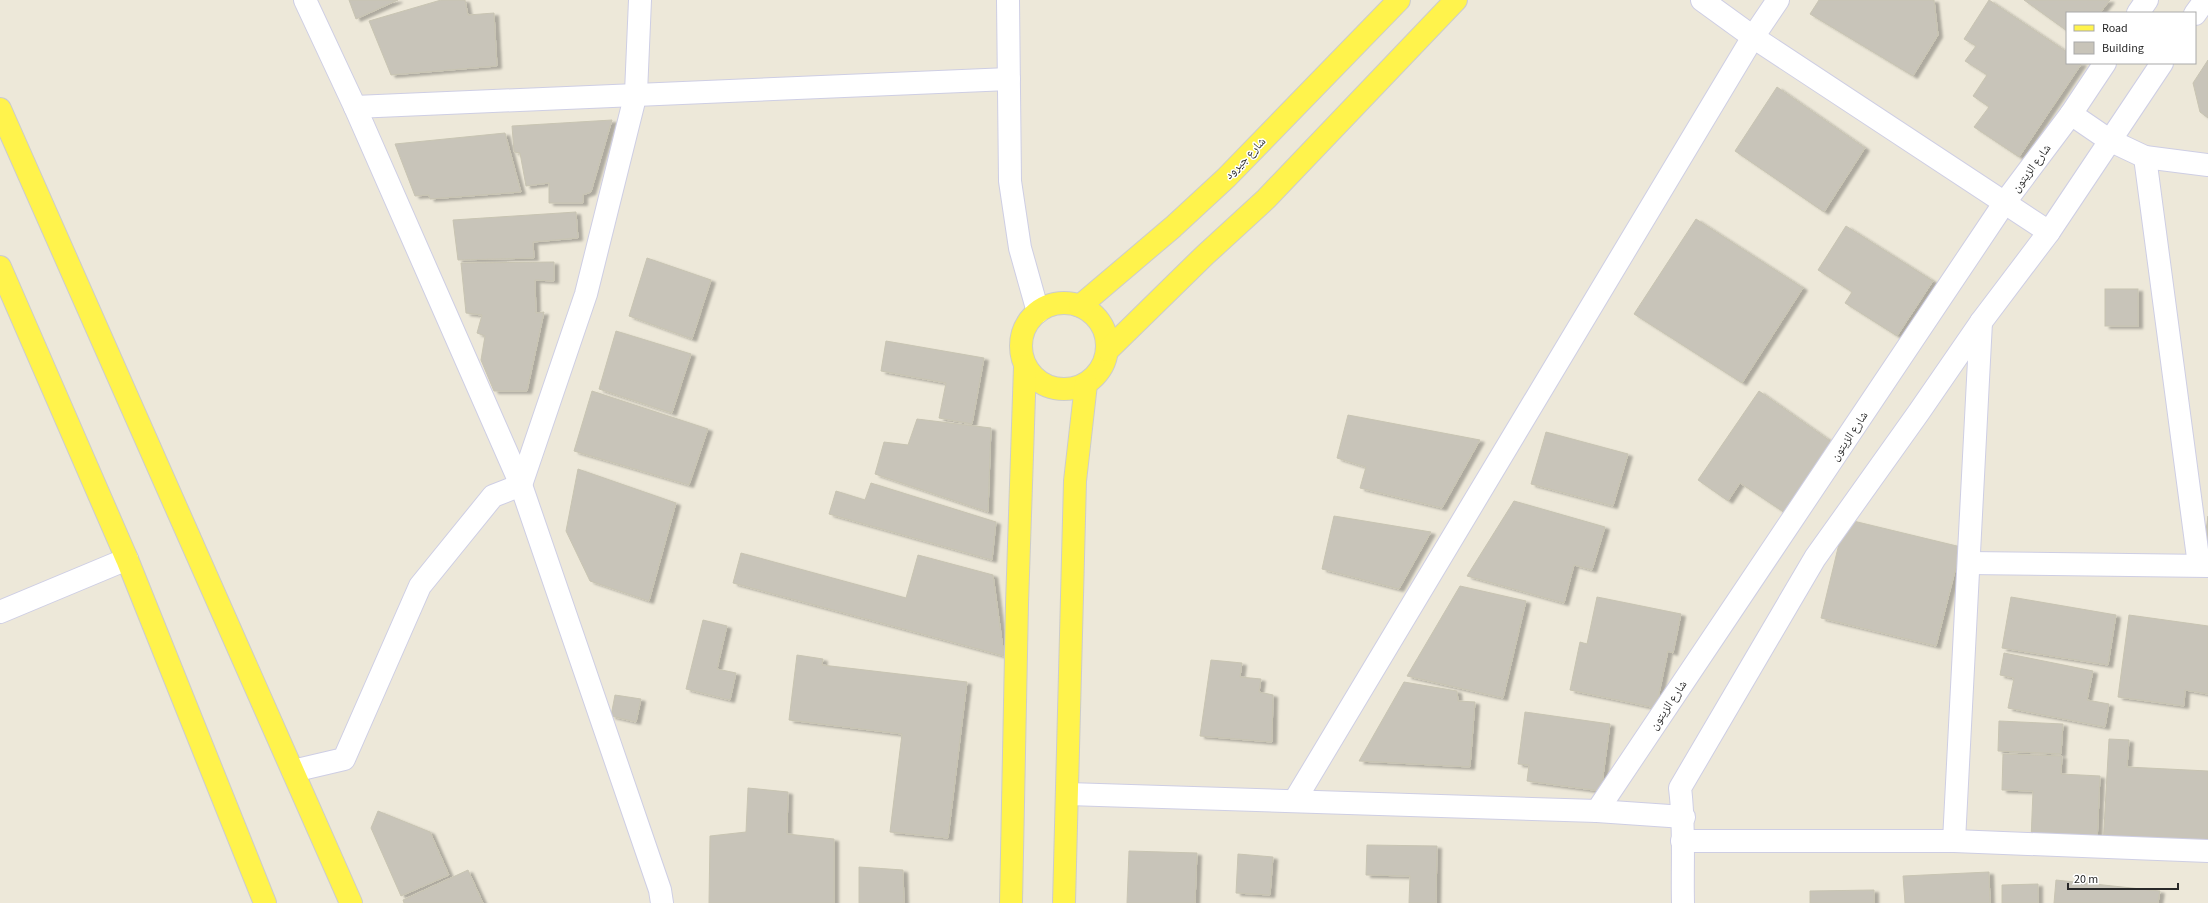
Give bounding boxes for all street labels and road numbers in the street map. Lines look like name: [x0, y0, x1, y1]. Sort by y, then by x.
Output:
street label: شارع جيرود: [1221, 133, 1270, 183]
street label: شارع الزيتون: [2008, 141, 2055, 196]
street label: شارع الزيتون: [1827, 408, 1872, 464]
street label: شارع الزيتون: [1646, 677, 1691, 733]

